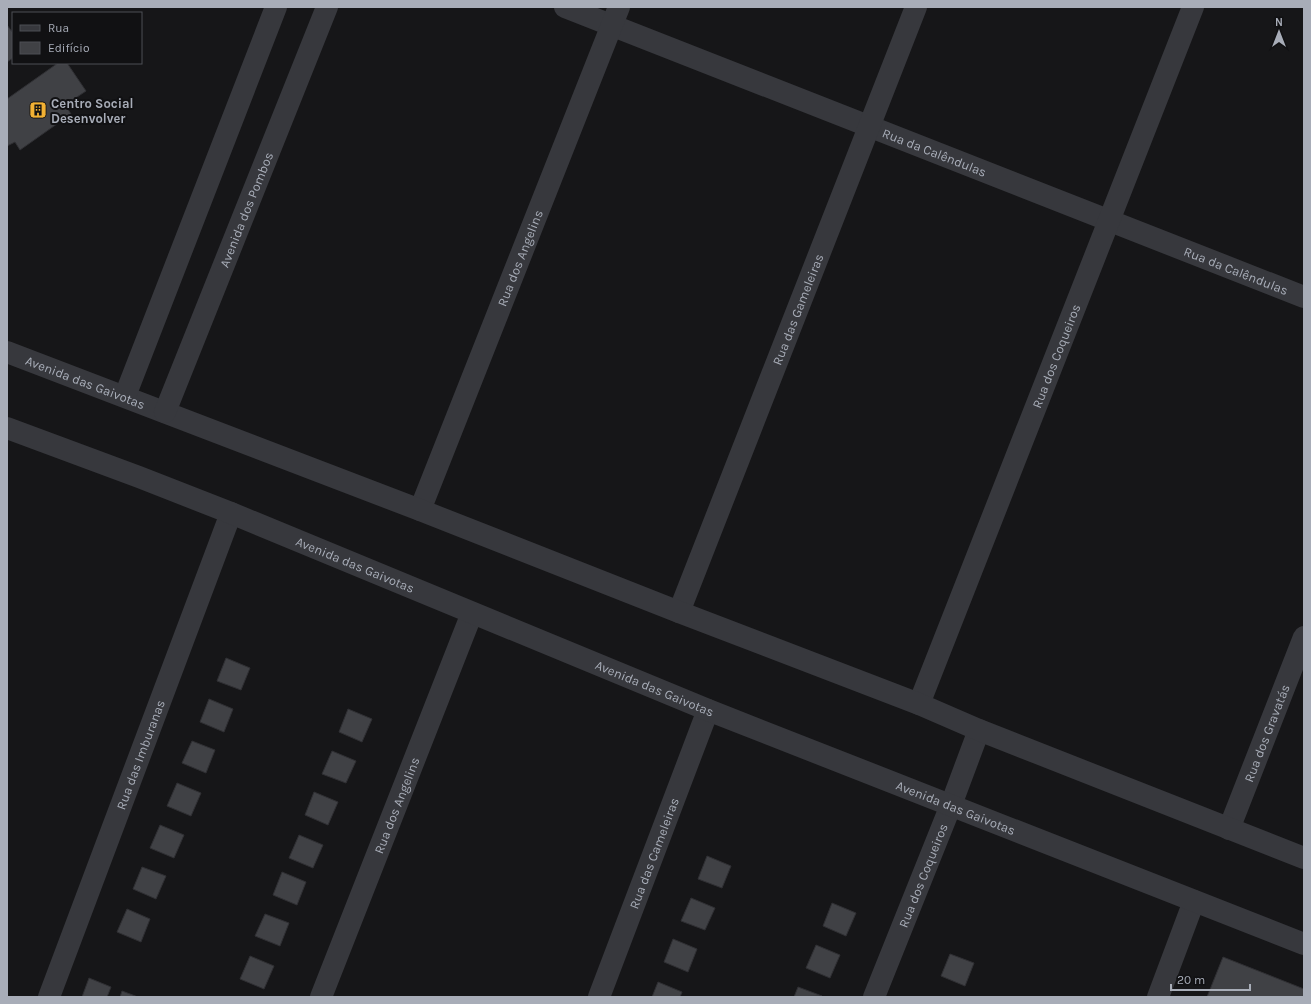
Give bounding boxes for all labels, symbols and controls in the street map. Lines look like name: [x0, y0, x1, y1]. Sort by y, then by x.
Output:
legend: [12, 12, 142, 64]
north arrow: [1259, 12, 1299, 52]
text: N: [1275, 16, 1283, 29]
text: Rua: [48, 21, 69, 35]
text: Edifício: [48, 41, 89, 55]
place label: Centro Social Desenvolver: [51, 96, 133, 126]
building icon: Centro Social Desenvolver: [28, 100, 48, 120]
street label: Rua da Calêndulas: [880, 125, 989, 180]
street label: Avenida dos Pombos: [217, 150, 276, 270]
street label: Rua dos Angelins: [494, 208, 546, 309]
street label: Rua da Calêndulas: [1182, 244, 1290, 298]
street label: Rua das Gameleiras: [769, 252, 827, 367]
street label: Rua dos Coqueiros: [1029, 302, 1084, 410]
street label: Avenida das Gaivotas: [23, 353, 147, 412]
street label: Avenida das Gaivotas: [294, 534, 417, 596]
street label: Avenida das Gaivotas: [593, 657, 716, 720]
street label: Rua dos Gravatás: [1241, 682, 1293, 784]
street label: Rua das Imburanas: [113, 698, 168, 812]
street label: Rua dos Angelins: [371, 755, 423, 856]
street label: Avenida das Gaivotas: [894, 778, 1018, 838]
street label: Rua das Cameleiras: [626, 795, 682, 911]
street label: Rua dos Coqueiros: [896, 821, 951, 930]
scale bar: [1171, 966, 1250, 992]
text: 20 m: [1177, 973, 1205, 987]

